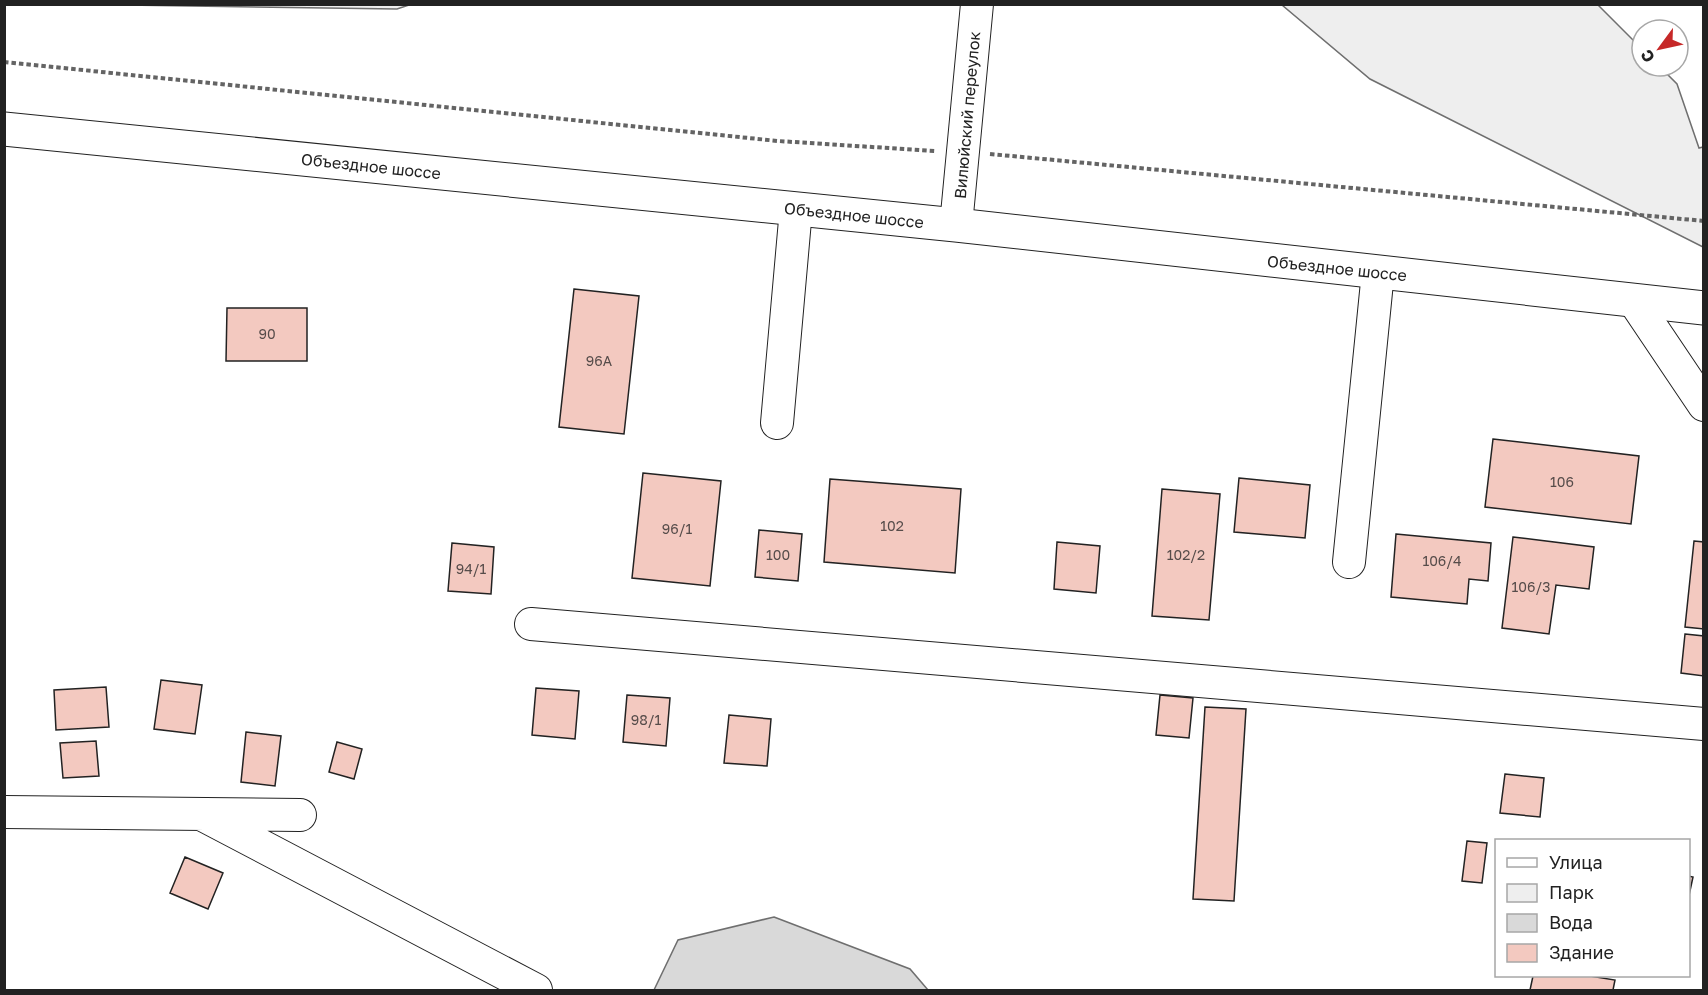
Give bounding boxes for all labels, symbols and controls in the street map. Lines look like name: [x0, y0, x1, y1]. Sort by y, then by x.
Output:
north arrow: [1630, 18, 1690, 78]
street label: Вилюйский переулок: [950, 30, 984, 200]
text: С: [1636, 46, 1659, 66]
street label: Объездное шоссе: [300, 149, 442, 183]
street label: Объездное шоссе: [783, 198, 925, 232]
street label: Объездное шоссе: [1266, 251, 1408, 285]
house number: 90: [258, 325, 276, 342]
house number: 96А: [586, 352, 613, 369]
house number: 106: [1550, 473, 1574, 490]
house number: 102: [880, 517, 904, 534]
house number: 96/1: [662, 520, 692, 537]
house number: 100: [766, 546, 790, 563]
house number: 102/2: [1167, 546, 1205, 563]
house number: 106/4: [1422, 552, 1462, 569]
house number: 94/1: [456, 560, 486, 577]
house number: 106/3: [1512, 578, 1550, 595]
house number: 98/1: [631, 711, 661, 728]
legend: [1495, 839, 1690, 977]
text: Улица: [1549, 851, 1603, 873]
text: Парк: [1549, 881, 1594, 903]
text: Вода: [1549, 911, 1593, 933]
text: Здание: [1549, 941, 1614, 963]

